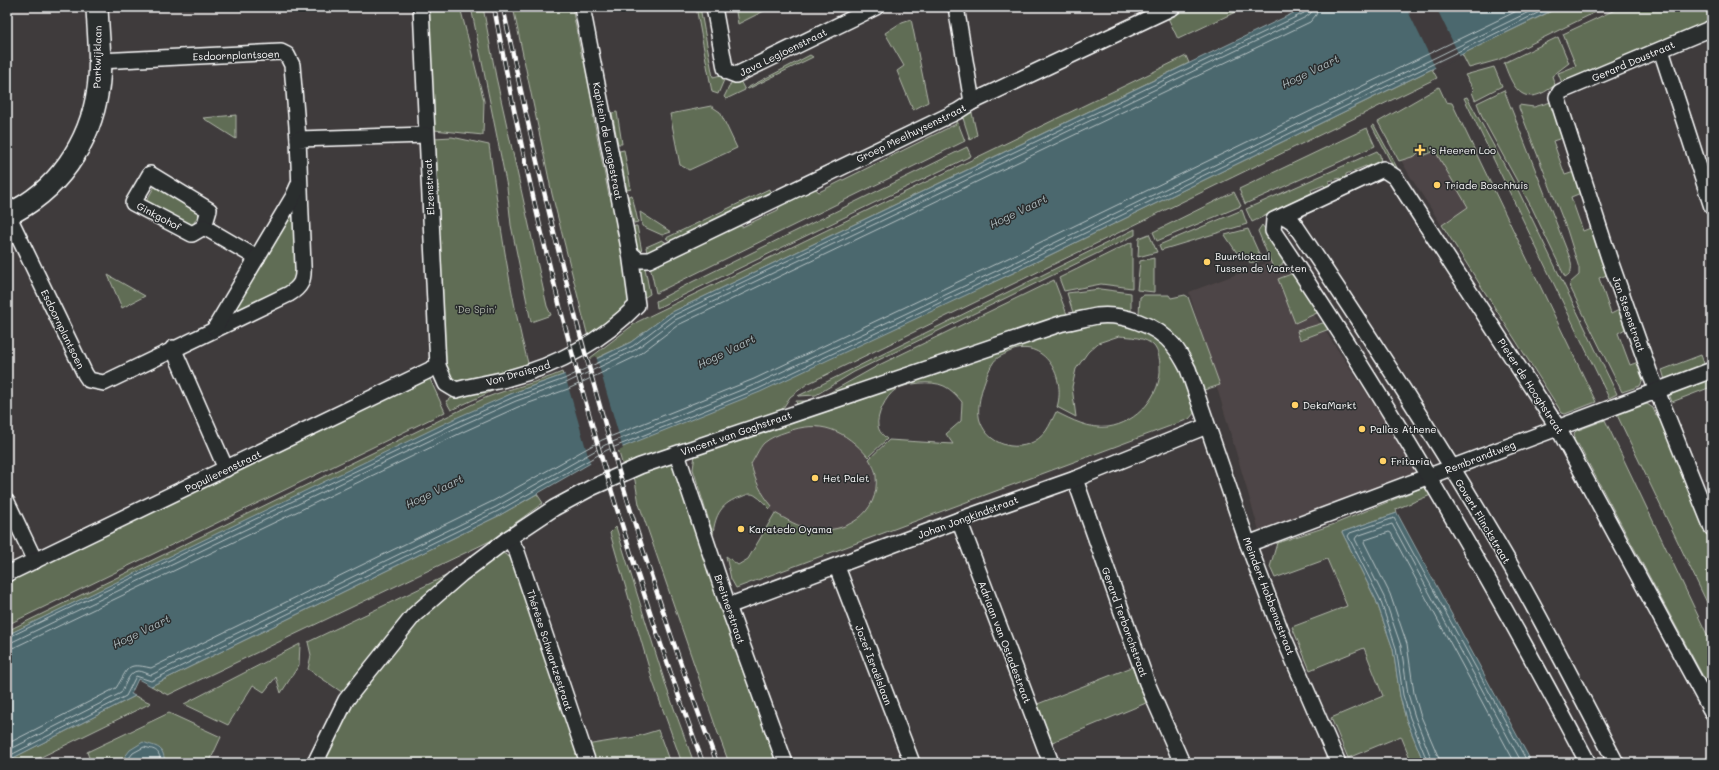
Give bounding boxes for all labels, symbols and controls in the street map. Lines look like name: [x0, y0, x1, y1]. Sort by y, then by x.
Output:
street label: Java Legioenstraat: [737, 25, 829, 79]
street label: Parkwijklaan: [89, 26, 105, 88]
street label: Gerard Doustraat: [1589, 37, 1677, 85]
street label: Esdoornplantsoen: [192, 46, 280, 64]
water label: Hoge Vaart: [1279, 50, 1342, 91]
street label: Kapitein de Langestraat: [590, 81, 626, 201]
street label: Groep Meelhuysenstraat: [854, 100, 968, 166]
place label: 's Heeren Loo: [1429, 143, 1496, 157]
marker: 's Heeren Loo: [1414, 144, 1426, 156]
street label: Elzenstraat: [421, 158, 437, 216]
place label: Triade Boschhuis: [1445, 178, 1528, 192]
marker: Triade Boschhuis: [1432, 180, 1442, 190]
water label: Hoge Vaart: [987, 190, 1050, 231]
street label: Ginkgohof: [134, 198, 185, 234]
place label: Buurtlokaal Tussen de Vaarten: [1215, 249, 1306, 275]
marker: Buurtlokaal Tussen de Vaarten: [1202, 257, 1212, 267]
street label: Jan Steenstraat: [1609, 274, 1649, 354]
street label: Esdoornplantsoen: [38, 287, 88, 371]
park label: 'De Spin': [455, 302, 497, 316]
water label: Hoge Vaart: [695, 330, 758, 371]
street label: Pieter de Hooghstraat: [1495, 335, 1567, 437]
street label: Von Draispad: [484, 357, 552, 389]
place label: DekaMarkt: [1303, 398, 1357, 412]
marker: DekaMarkt: [1290, 400, 1300, 410]
street label: Vincent van Goghstraat: [679, 407, 793, 459]
place label: Pallas Athene: [1370, 422, 1437, 436]
marker: Pallas Athene: [1357, 424, 1367, 434]
street label: Rembrandtweg: [1443, 437, 1517, 477]
street label: Populierenstraat: [182, 446, 264, 496]
place label: Fritaria: [1391, 454, 1430, 468]
marker: Fritaria: [1378, 456, 1388, 466]
water label: Hoge Vaart: [403, 470, 466, 511]
place label: Het Palet: [823, 471, 869, 485]
marker: Het Palet: [810, 473, 820, 483]
street label: Govert Flinckstraat: [1452, 476, 1514, 566]
street label: Johan Jongkindstraat: [916, 492, 1020, 542]
place label: Karatedo Oyama: [749, 522, 832, 536]
marker: Karatedo Oyama: [736, 524, 746, 534]
street label: Meindert Hobbemastraat: [1240, 535, 1298, 657]
street label: Gerard Terborchstraat: [1099, 565, 1151, 679]
street label: Breitnerstraat: [712, 572, 748, 646]
street label: Adriaan van Ostadestraat: [975, 579, 1035, 705]
street label: Thérèse Schwartzestraat: [524, 588, 576, 712]
water label: Hoge Vaart: [110, 610, 173, 651]
street label: Jozef Israëlslaan: [852, 623, 896, 707]

